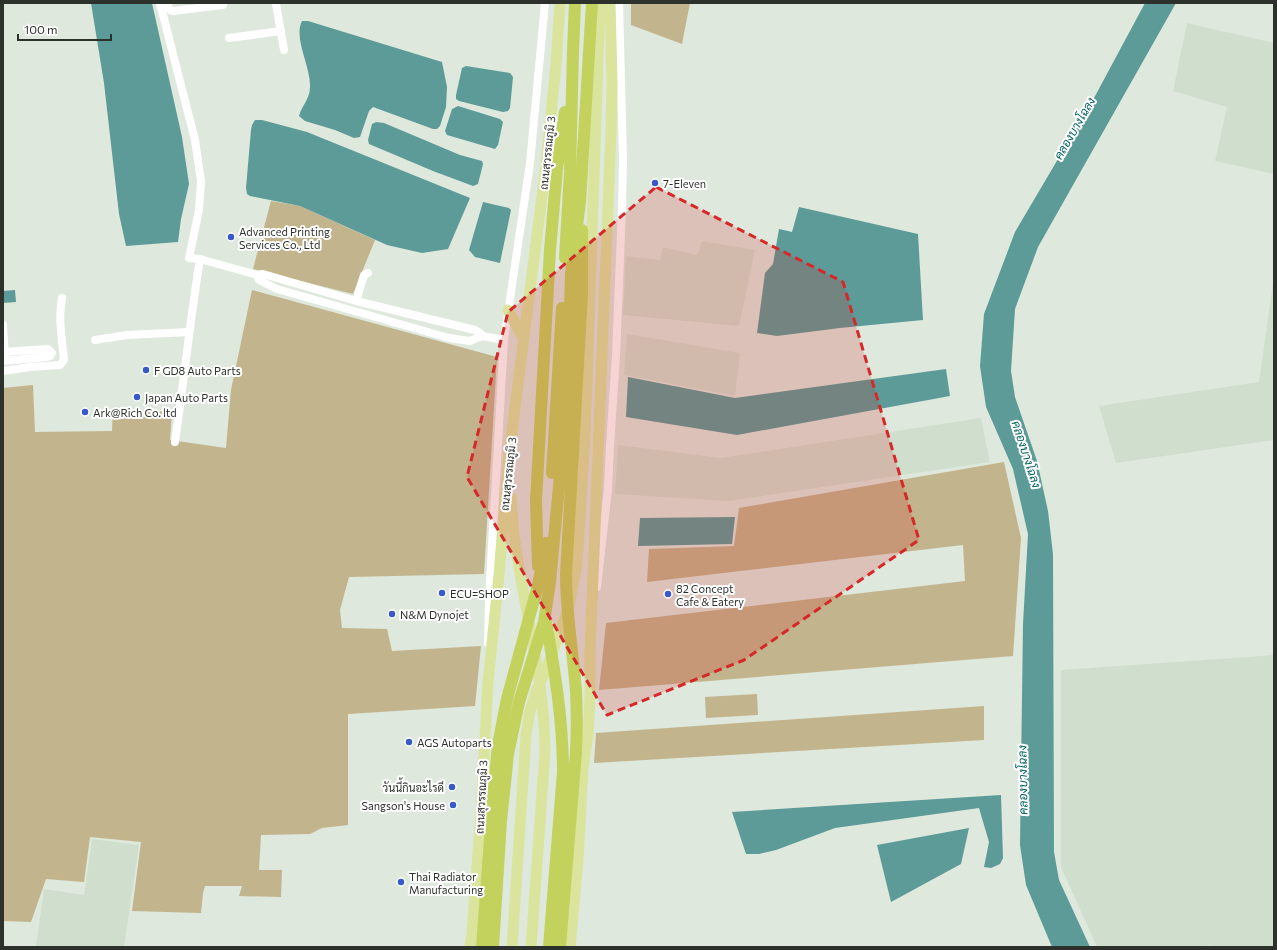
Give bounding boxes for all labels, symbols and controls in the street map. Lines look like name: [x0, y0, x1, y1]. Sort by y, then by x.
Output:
scale bar: [18, 16, 111, 42]
text: 100 m: [24, 22, 58, 36]
water label: คลองบางโฉลง: [1051, 94, 1098, 162]
street label: ถนนสุวรรณภูมิ 3: [537, 115, 560, 191]
place label: 7-Eleven: [663, 177, 706, 190]
marker: 7-Eleven: [650, 178, 660, 188]
place label: Advanced Printing Services Co., Ltd: [239, 225, 330, 251]
marker: Advanced Printing Services Co., Ltd: [226, 232, 236, 242]
place label: F GD8 Auto Parts: [154, 364, 241, 377]
marker: F GD8 Auto Parts: [141, 365, 151, 375]
place label: Japan Auto Parts: [145, 391, 228, 405]
marker: Japan Auto Parts: [132, 392, 142, 402]
place label: Ark@Rich Co. ltd: [93, 406, 177, 419]
marker: Ark@Rich Co. ltd: [80, 407, 90, 417]
water label: คลองบางโฉลง: [1010, 419, 1045, 490]
street label: ถนนสุวรรณภูมิ 3: [498, 436, 521, 512]
place label: 82 Concept Cafe & Eatery: [676, 582, 744, 608]
place label: ECU=SHOP: [450, 587, 509, 600]
marker: ECU=SHOP: [437, 588, 447, 598]
marker: 82 Concept Cafe & Eatery: [663, 589, 673, 599]
place label: N&M Dynojet: [400, 608, 469, 621]
marker: N&M Dynojet: [387, 609, 397, 619]
place label: AGS Autoparts: [417, 736, 492, 749]
marker: AGS Autoparts: [404, 737, 414, 747]
water label: คลองบางโฉลง: [1014, 745, 1030, 815]
street label: ถนนสุวรรณภูมิ 3: [473, 760, 492, 835]
place label: วันนี้กินอะไรดี: [383, 777, 444, 794]
marker: วันนี้กินอะไรดี: [447, 782, 457, 792]
place label: Sangson's House: [362, 799, 445, 812]
marker: Sangson's House: [448, 800, 458, 810]
place label: Thai Radiator Manufacturing: [409, 870, 483, 896]
marker: Thai Radiator Manufacturing: [396, 877, 406, 887]

